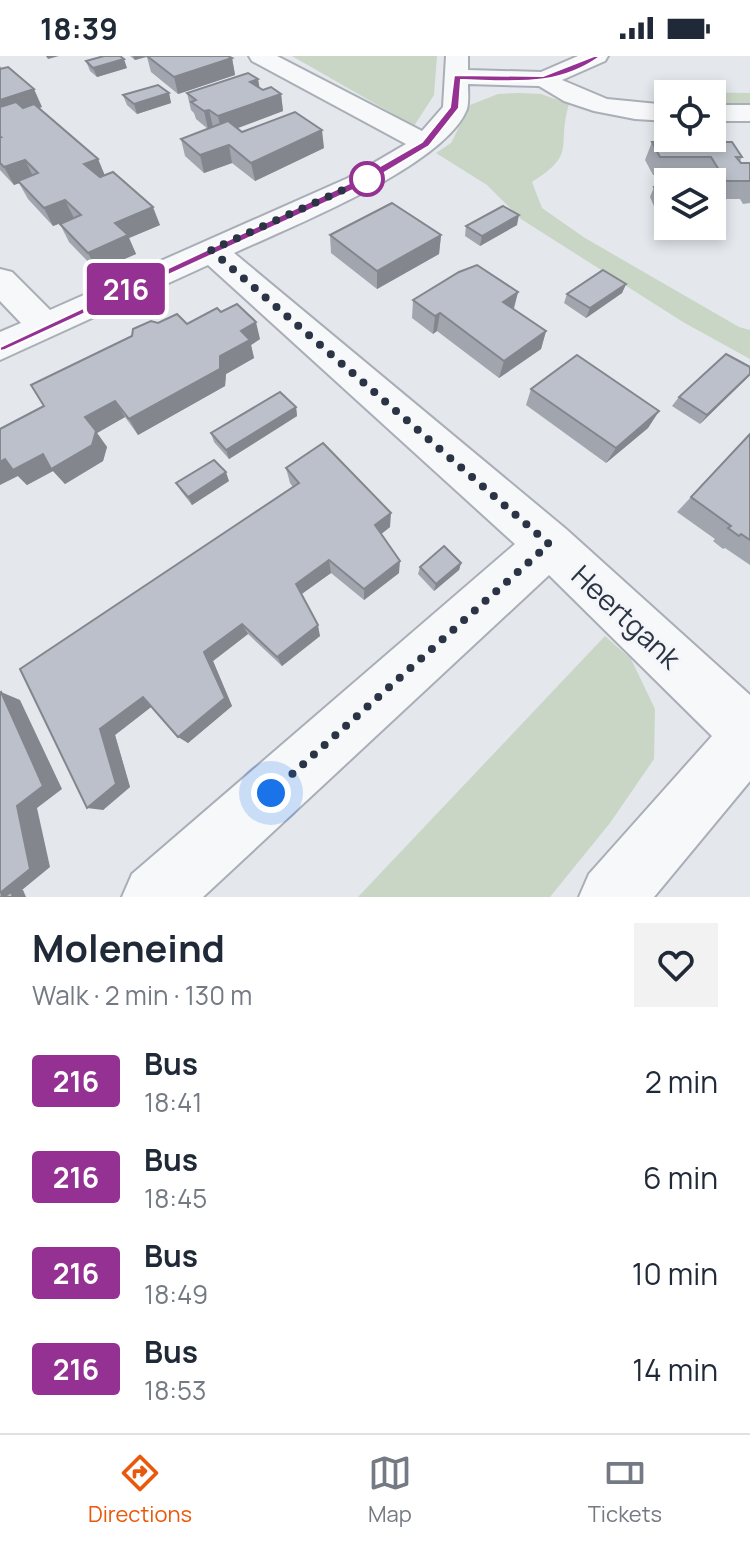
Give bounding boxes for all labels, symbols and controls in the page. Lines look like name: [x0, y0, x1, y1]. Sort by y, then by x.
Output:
text: 18:39: [40, 8, 118, 49]
map controls: [654, 80, 726, 240]
button: locate: [654, 80, 726, 152]
unlabelled marker: [350, 162, 384, 196]
button: layers: [654, 168, 726, 240]
line badge: 216: [80, 263, 172, 315]
text: 216: [103, 270, 149, 308]
street label: Heertgank: [564, 556, 690, 677]
your location: [251, 773, 291, 813]
text: Moleneind: [32, 921, 225, 973]
button: heart: [634, 923, 718, 1007]
text: Walk · 2 min · 130 m: [32, 977, 252, 1013]
text: Bus: [144, 1043, 198, 1084]
text: 2 min: [645, 1061, 718, 1102]
text: 216: [53, 1062, 99, 1100]
text: 18:41: [144, 1084, 202, 1120]
text: Bus: [144, 1139, 198, 1180]
text: 6 min: [643, 1157, 718, 1198]
text: 216: [53, 1158, 99, 1196]
text: 18:45: [144, 1180, 207, 1216]
text: Bus: [144, 1235, 198, 1276]
text: 10 min: [632, 1253, 718, 1294]
text: 216: [53, 1254, 99, 1292]
text: 18:49: [144, 1276, 208, 1312]
text: Bus: [144, 1331, 198, 1372]
text: 14 min: [632, 1349, 718, 1390]
text: 216: [53, 1350, 99, 1388]
text: 18:53: [144, 1372, 206, 1408]
tab: Directions: [88, 1451, 192, 1529]
tab: Map: [368, 1451, 412, 1529]
tab: Tickets: [588, 1451, 662, 1529]

